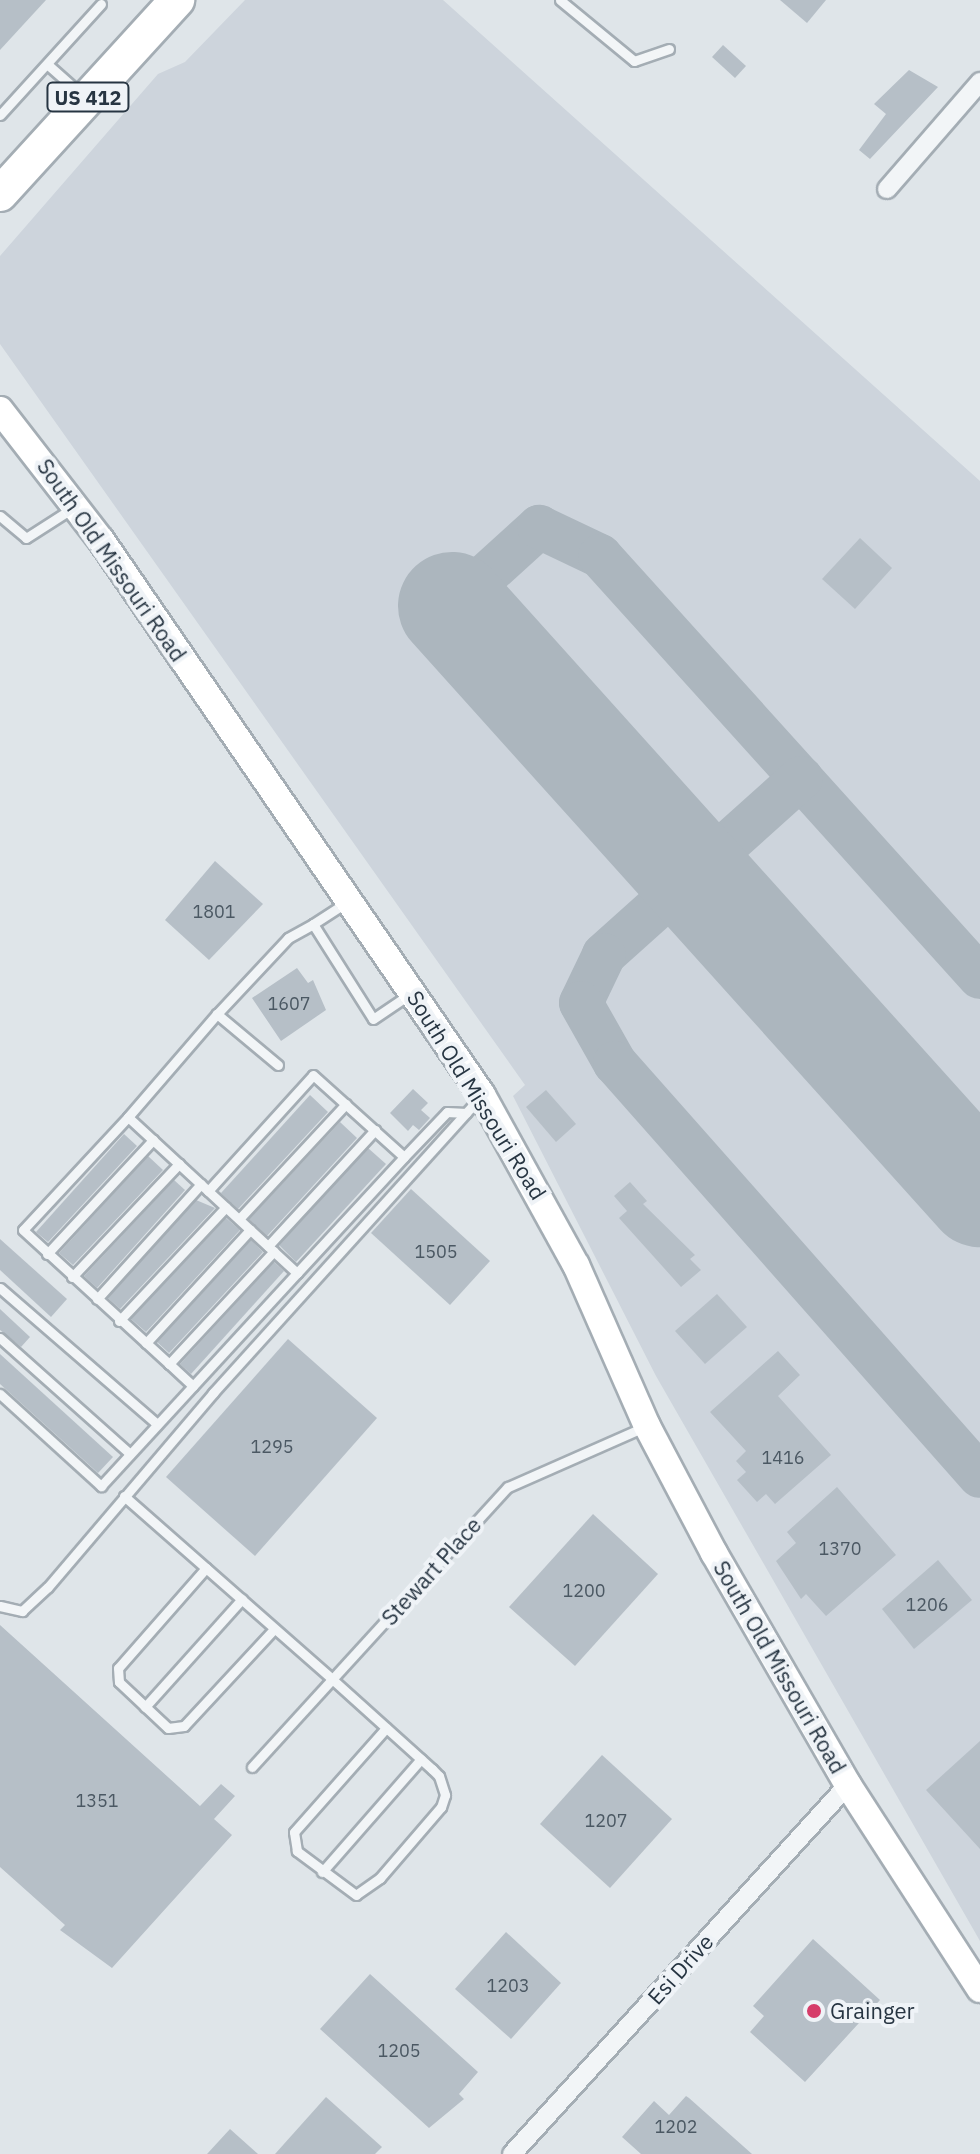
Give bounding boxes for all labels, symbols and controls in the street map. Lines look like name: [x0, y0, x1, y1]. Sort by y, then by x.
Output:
road number: US 412: [46, 81, 130, 113]
street label: South Old Missouri Road: [32, 454, 192, 666]
house number: 1801: [192, 901, 236, 923]
street label: South Old Missouri Road: [402, 986, 552, 1204]
house number: 1607: [267, 993, 311, 1015]
house number: 1505: [414, 1241, 458, 1263]
house number: 1295: [250, 1436, 294, 1458]
house number: 1416: [761, 1447, 805, 1469]
street label: Stewart Place: [376, 1512, 486, 1630]
house number: 1370: [818, 1538, 862, 1560]
street label: South Old Missouri Road: [708, 1556, 852, 1778]
house number: 1200: [562, 1580, 606, 1602]
house number: 1206: [905, 1594, 949, 1616]
house number: 1351: [75, 1790, 119, 1812]
house number: 1207: [584, 1810, 628, 1832]
street label: Esi Drive: [642, 1928, 718, 2010]
house number: 1203: [486, 1975, 530, 1997]
place label: Grainger: [830, 1998, 915, 2024]
marker: Grainger: [805, 2002, 823, 2020]
house number: 1205: [377, 2040, 421, 2062]
house number: 1202: [654, 2116, 698, 2138]

